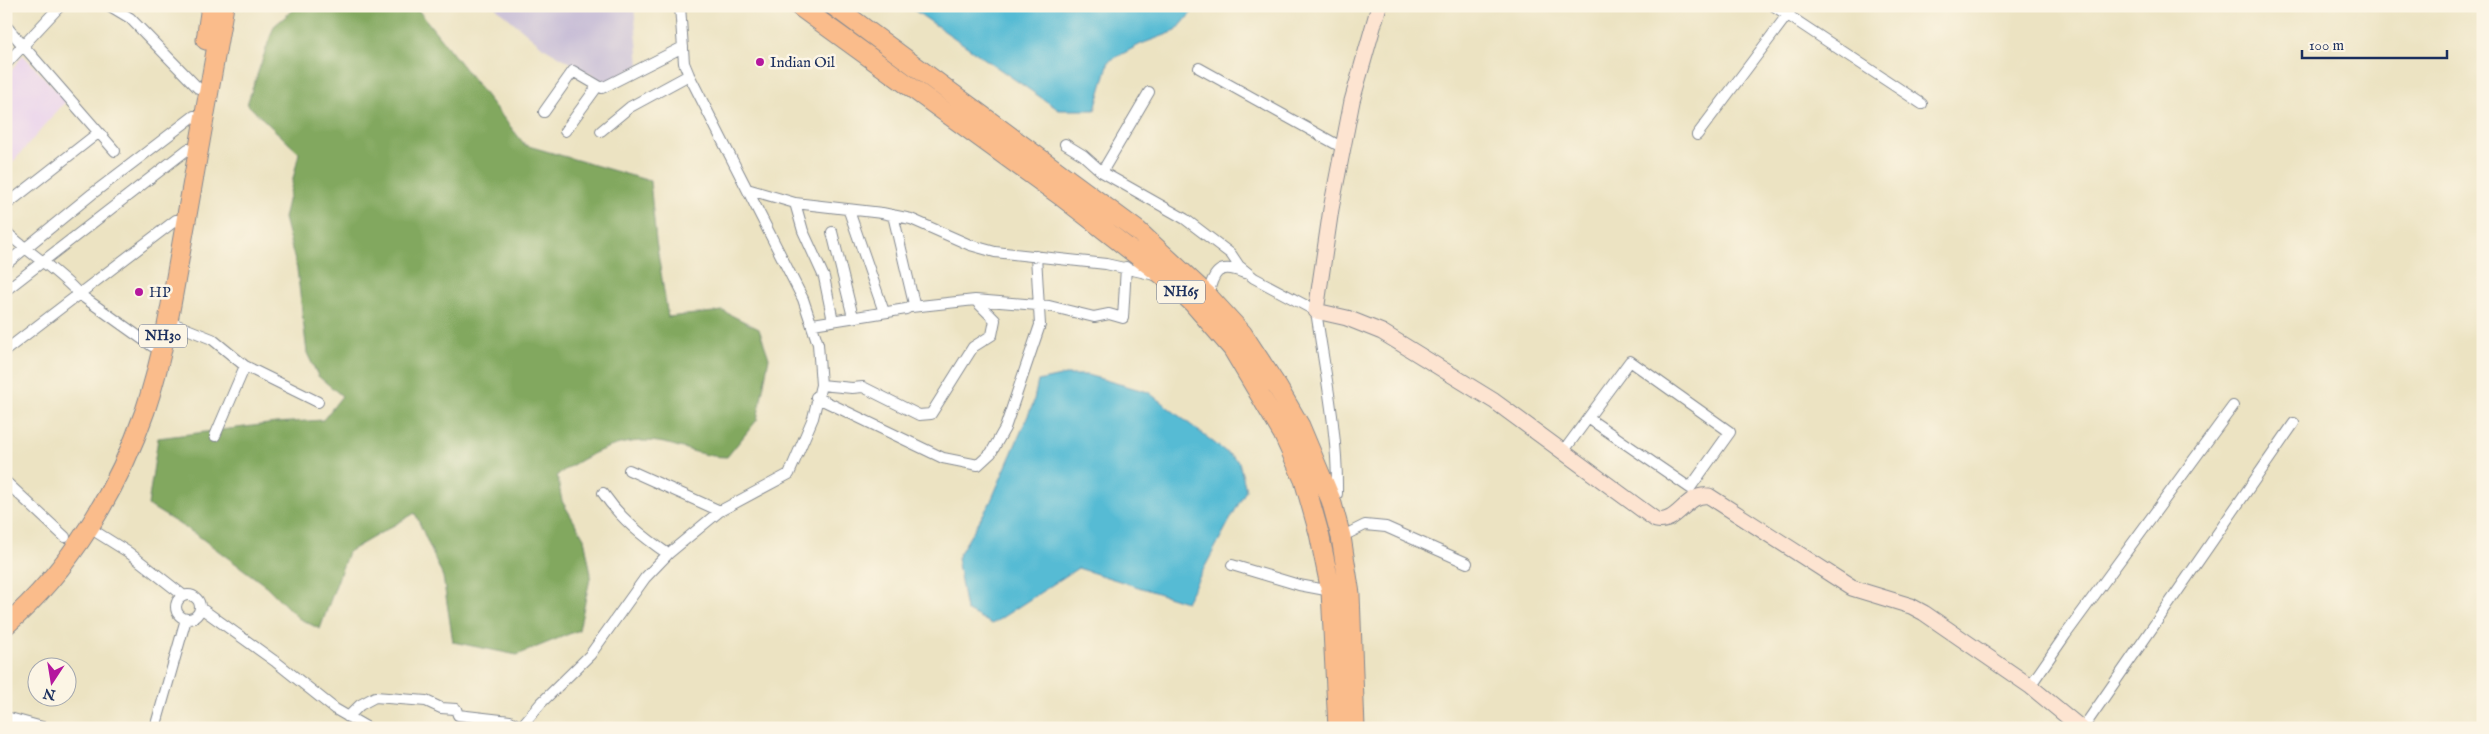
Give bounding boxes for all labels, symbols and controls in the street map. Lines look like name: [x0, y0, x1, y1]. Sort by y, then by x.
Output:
scale bar: [2302, 28, 2446, 60]
text: 100 m: [2309, 36, 2345, 55]
place label: Indian Oil: [770, 53, 836, 72]
marker: Indian Oil: [754, 56, 766, 68]
road number: NH65: [1157, 280, 1205, 304]
place label: HP: [149, 283, 171, 302]
marker: HP: [133, 286, 145, 298]
road number: NH30: [139, 324, 187, 348]
north arrow: [28, 656, 78, 706]
text: N: [42, 684, 58, 704]

